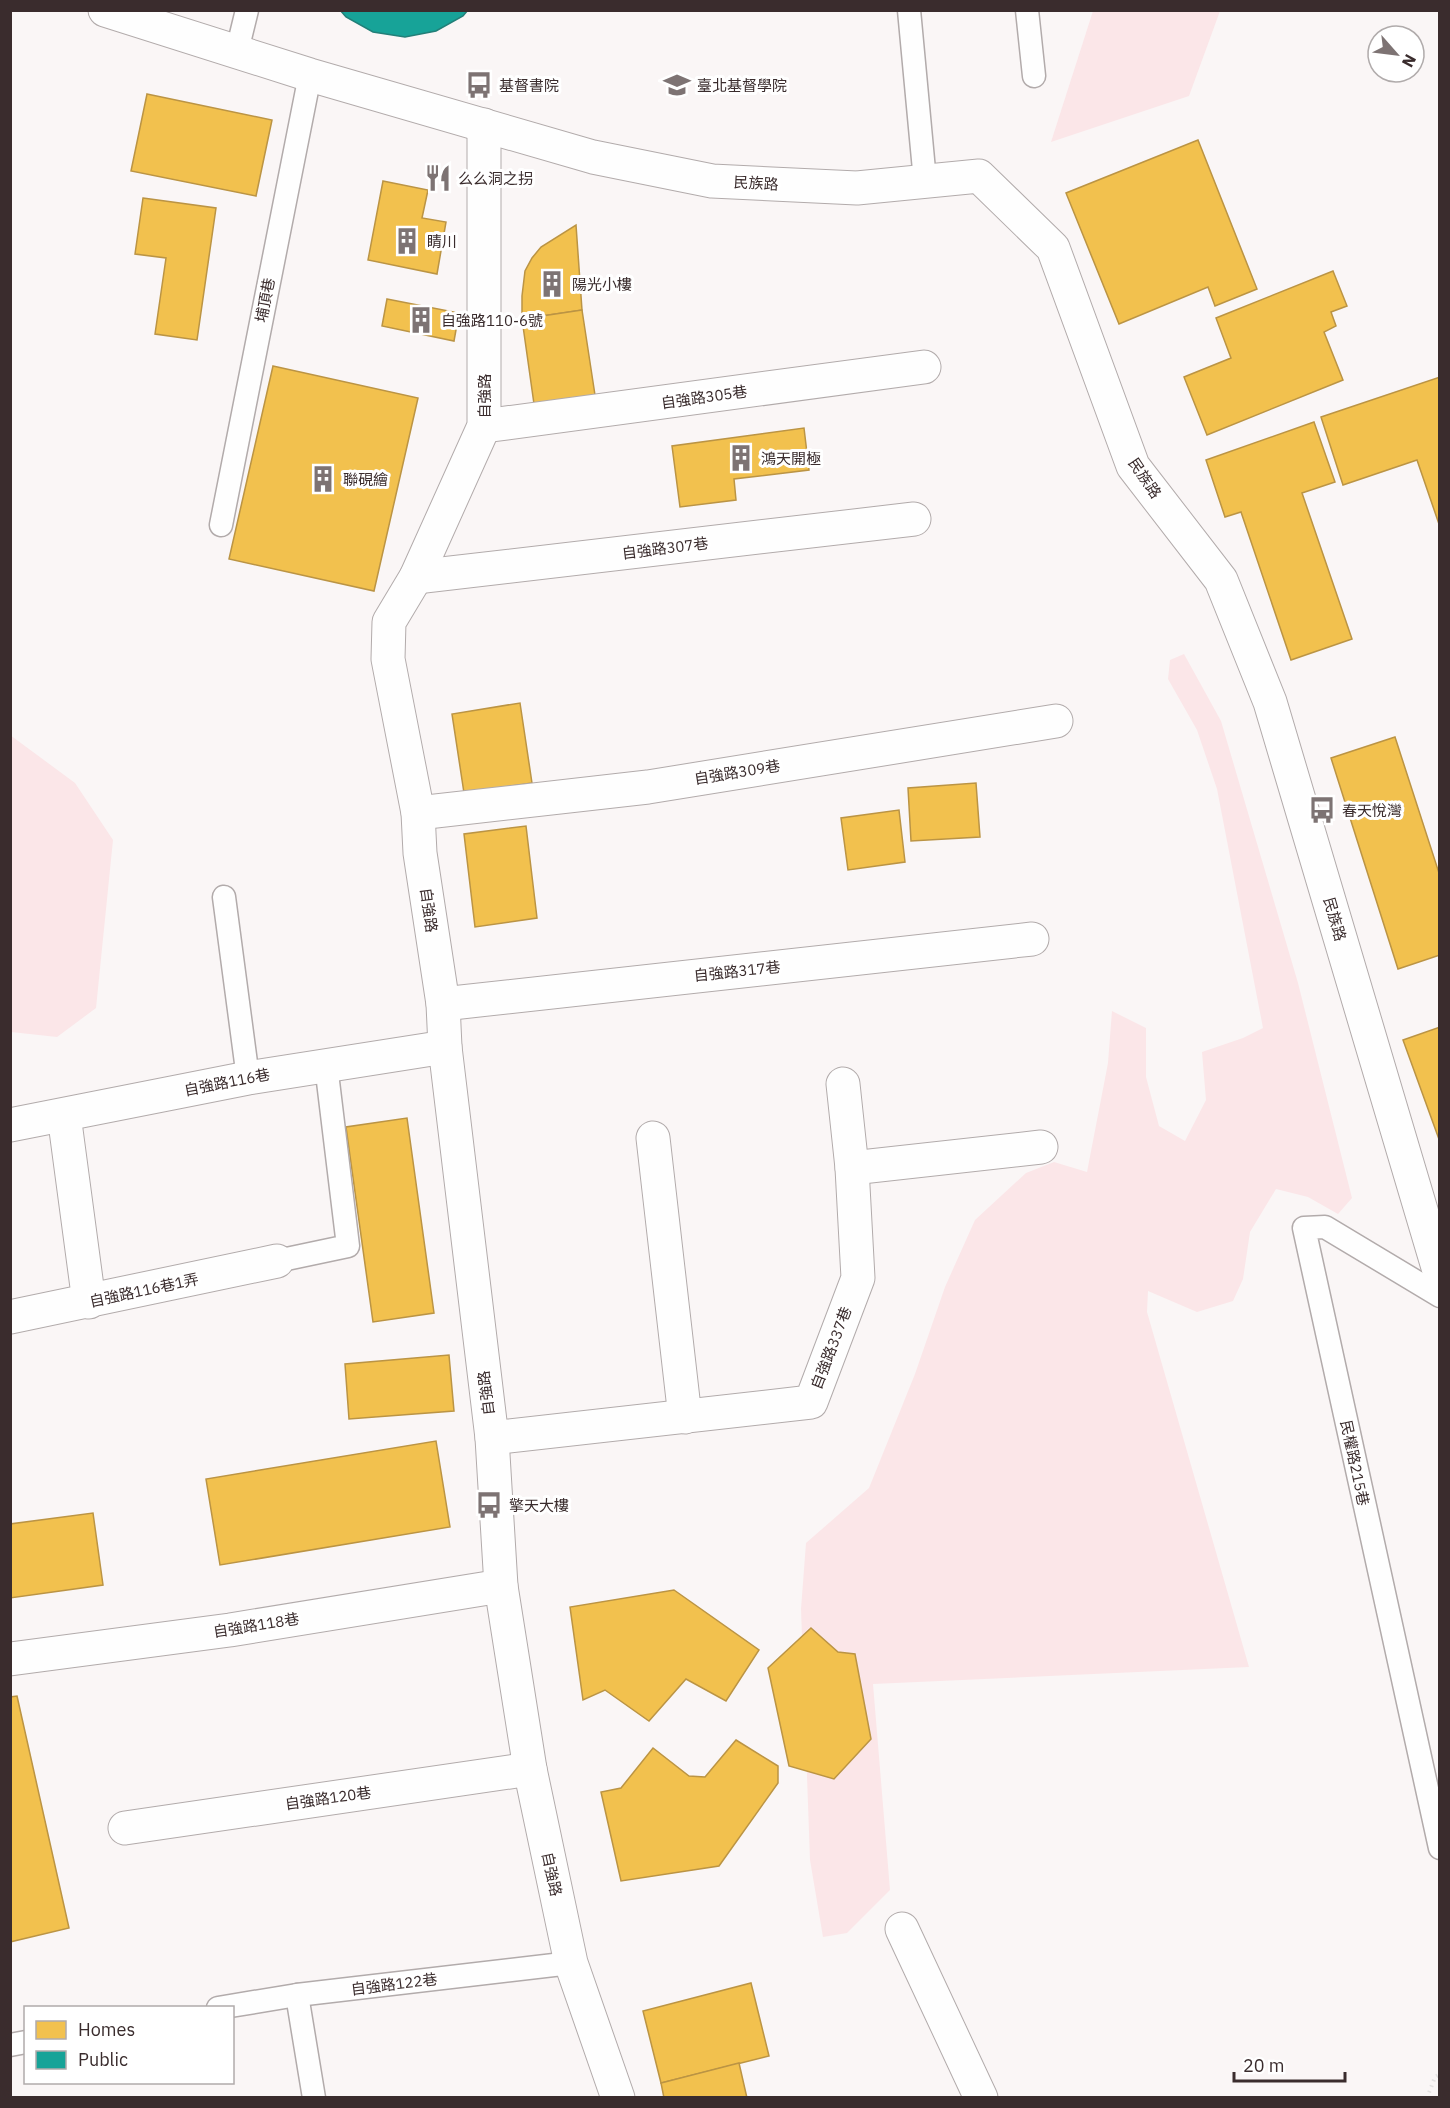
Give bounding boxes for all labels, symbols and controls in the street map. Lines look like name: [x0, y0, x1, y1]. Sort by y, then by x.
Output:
north arrow: [1366, 24, 1426, 84]
text: N: [1398, 51, 1421, 71]
bus stop icon: 基督書院: [464, 70, 494, 100]
school or university icon: 臺北基督學院: [662, 70, 692, 100]
place label: 基督書院: [499, 76, 559, 95]
place label: 臺北基督學院: [697, 76, 787, 95]
restaurant icon: 么么洞之拐: [423, 163, 453, 193]
place label: 么么洞之拐: [458, 169, 533, 188]
street label: 民族路: [733, 172, 779, 194]
building icon: 睛川: [392, 226, 422, 256]
place label: 睛川: [427, 232, 457, 251]
building icon: 陽光小樓: [537, 269, 567, 299]
place label: 陽光小樓: [572, 275, 632, 294]
street label: 埔頂巷: [251, 276, 279, 324]
building icon: 自強路110-6號: [406, 305, 436, 335]
place label: 自強路110-6號: [441, 311, 543, 330]
street label: 自強路: [475, 373, 494, 419]
street label: 自強路305巷: [660, 382, 748, 412]
building icon: 鴻天開極: [726, 443, 756, 473]
place label: 鴻天開極: [761, 449, 821, 468]
street label: 民族路: [1125, 454, 1165, 502]
building icon: 聯硯繪: [308, 464, 338, 494]
place label: 聯硯繪: [343, 470, 388, 489]
street label: 自強路307巷: [621, 533, 709, 563]
street label: 自強路309巷: [693, 756, 781, 788]
bus stop icon: 春天悅灣: [1307, 795, 1337, 825]
place label: 春天悅灣: [1342, 801, 1402, 820]
street label: 自強路: [416, 886, 442, 934]
street label: 民族路: [1320, 895, 1350, 943]
street label: 自強路317巷: [693, 957, 781, 985]
street label: 自強路116巷: [182, 1064, 272, 1100]
street label: 自強路116巷1弄: [88, 1269, 200, 1311]
street label: 自強路337巷: [807, 1304, 855, 1392]
street label: 自強路: [474, 1370, 498, 1416]
street label: 民權路215巷: [1337, 1418, 1373, 1508]
bus stop icon: 擎天大樓: [474, 1490, 504, 1520]
place label: 擎天大樓: [509, 1496, 569, 1515]
street label: 自強路118巷: [212, 1609, 300, 1641]
street label: 自強路120巷: [284, 1783, 372, 1813]
street label: 自強路: [538, 1850, 566, 1898]
street label: 自強路122巷: [350, 1969, 438, 1999]
legend: [24, 2006, 234, 2084]
text: Homes: [78, 2018, 135, 2041]
scale bar: [1234, 2045, 1345, 2083]
text: Public: [78, 2048, 128, 2071]
text: 20 m: [1243, 2054, 1285, 2077]

